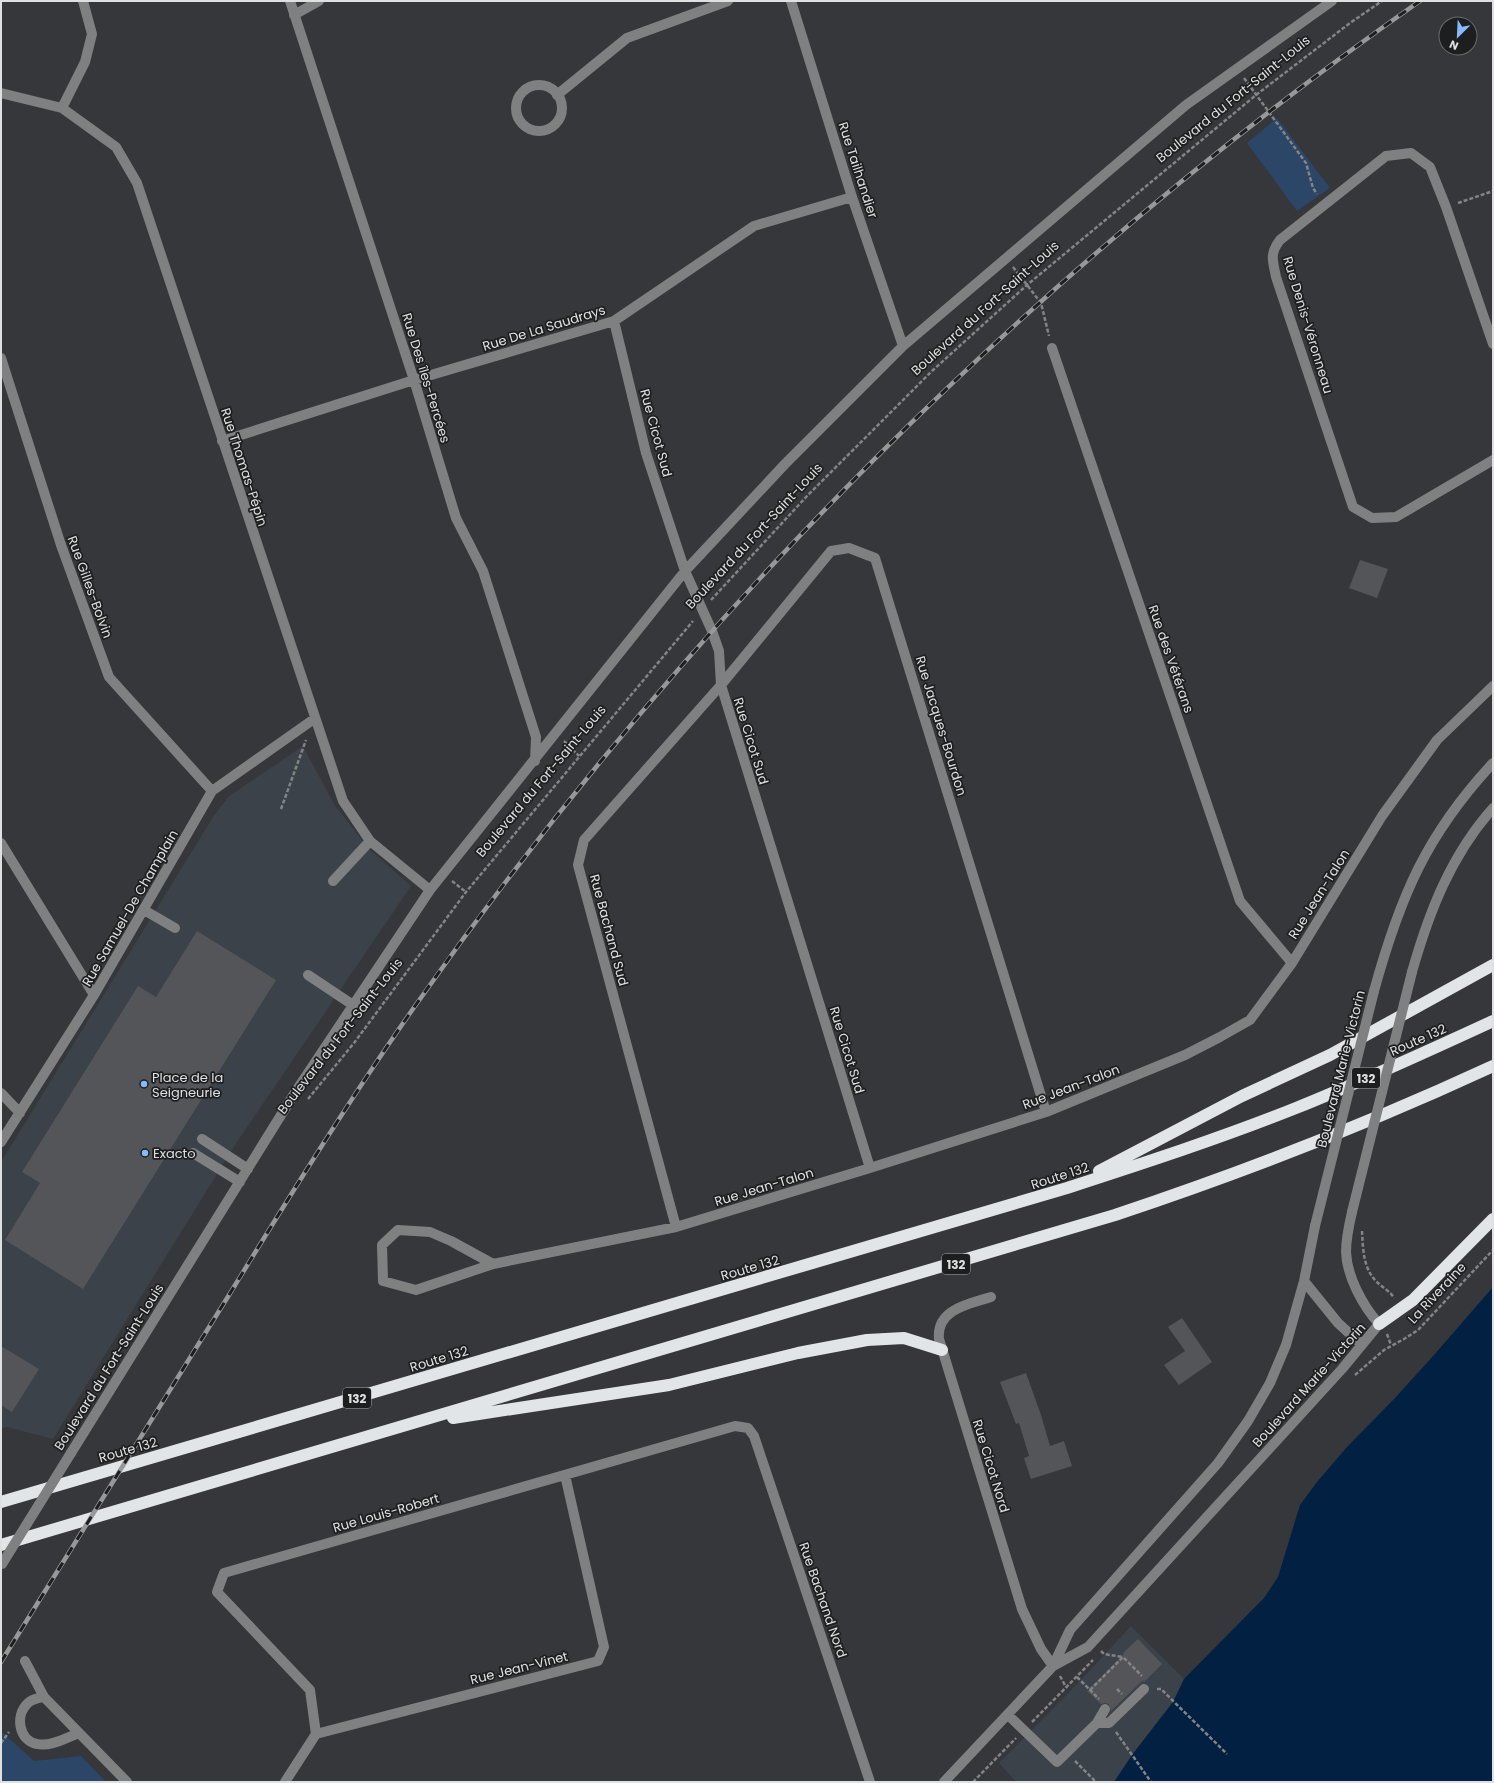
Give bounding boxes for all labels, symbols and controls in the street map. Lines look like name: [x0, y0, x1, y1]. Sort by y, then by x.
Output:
north arrow: [1438, 16, 1478, 56]
street label: Boulevard du Fort-Saint-Louis: [1152, 31, 1314, 167]
text: N: [1447, 36, 1461, 54]
street label: Rue Tailhandier: [833, 119, 883, 221]
street label: Boulevard du Fort-Saint-Louis: [907, 236, 1063, 380]
street label: Rue Denis-Véronneau: [1278, 254, 1338, 396]
street label: Rue De La Saudrays: [480, 300, 608, 356]
street label: Rue Des îles-Percées: [397, 311, 455, 445]
street label: Rue Cicot Sud: [635, 387, 677, 479]
street label: Rue Thomas-Pépin: [216, 405, 272, 529]
street label: Boulevard du Fort-Saint-Louis: [681, 459, 827, 613]
street label: Rue Gilles-Bolvin: [63, 533, 117, 641]
street label: Rue des Vétérans: [1144, 602, 1198, 716]
street label: Rue Jacques-Bourdon: [911, 654, 971, 798]
street label: Rue Cicot Sud: [729, 695, 773, 787]
street label: Boulevard du Fort-Saint-Louis: [472, 701, 611, 861]
street label: Rue Samuel-De Champlain: [77, 826, 183, 990]
street label: Rue Jean-Talon: [1284, 845, 1354, 943]
street label: Rue Bachand Sud: [585, 872, 633, 988]
street label: Boulevard du Fort-Saint-Louis: [273, 954, 407, 1118]
street label: Boulevard Marie-Victorin: [1312, 988, 1370, 1150]
street label: Rue Cicot Sud: [825, 1004, 869, 1096]
street label: Route 132: [1387, 1019, 1449, 1061]
street label: Rue Jean-Talon: [1020, 1060, 1122, 1114]
place label: Place de la Seigneurie: [152, 1068, 223, 1102]
road number: 132: [1352, 1068, 1380, 1088]
marker: Place de la Seigneurie: [139, 1079, 149, 1089]
place label: Exacto: [153, 1144, 196, 1163]
marker: Exacto: [140, 1148, 150, 1158]
street label: Route 132: [1028, 1158, 1092, 1194]
street label: Rue Jean-Talon: [712, 1163, 816, 1211]
street label: Route 132: [718, 1251, 782, 1285]
road number: 132: [942, 1254, 970, 1274]
street label: La Riveraine: [1404, 1258, 1470, 1328]
street label: Boulevard du Fort-Saint-Louis: [50, 1280, 168, 1454]
street label: Boulevard Marie-Victorin: [1248, 1319, 1370, 1451]
street label: Route 132: [407, 1341, 471, 1377]
road number: 132: [343, 1388, 371, 1408]
street label: Rue Cicot Nord: [968, 1417, 1014, 1515]
street label: Route 132: [96, 1433, 160, 1467]
street label: Rue Louis-Robert: [331, 1489, 442, 1537]
street label: Rue Bachand Nord: [794, 1540, 852, 1660]
street label: Rue Jean-Vinet: [468, 1647, 570, 1689]

